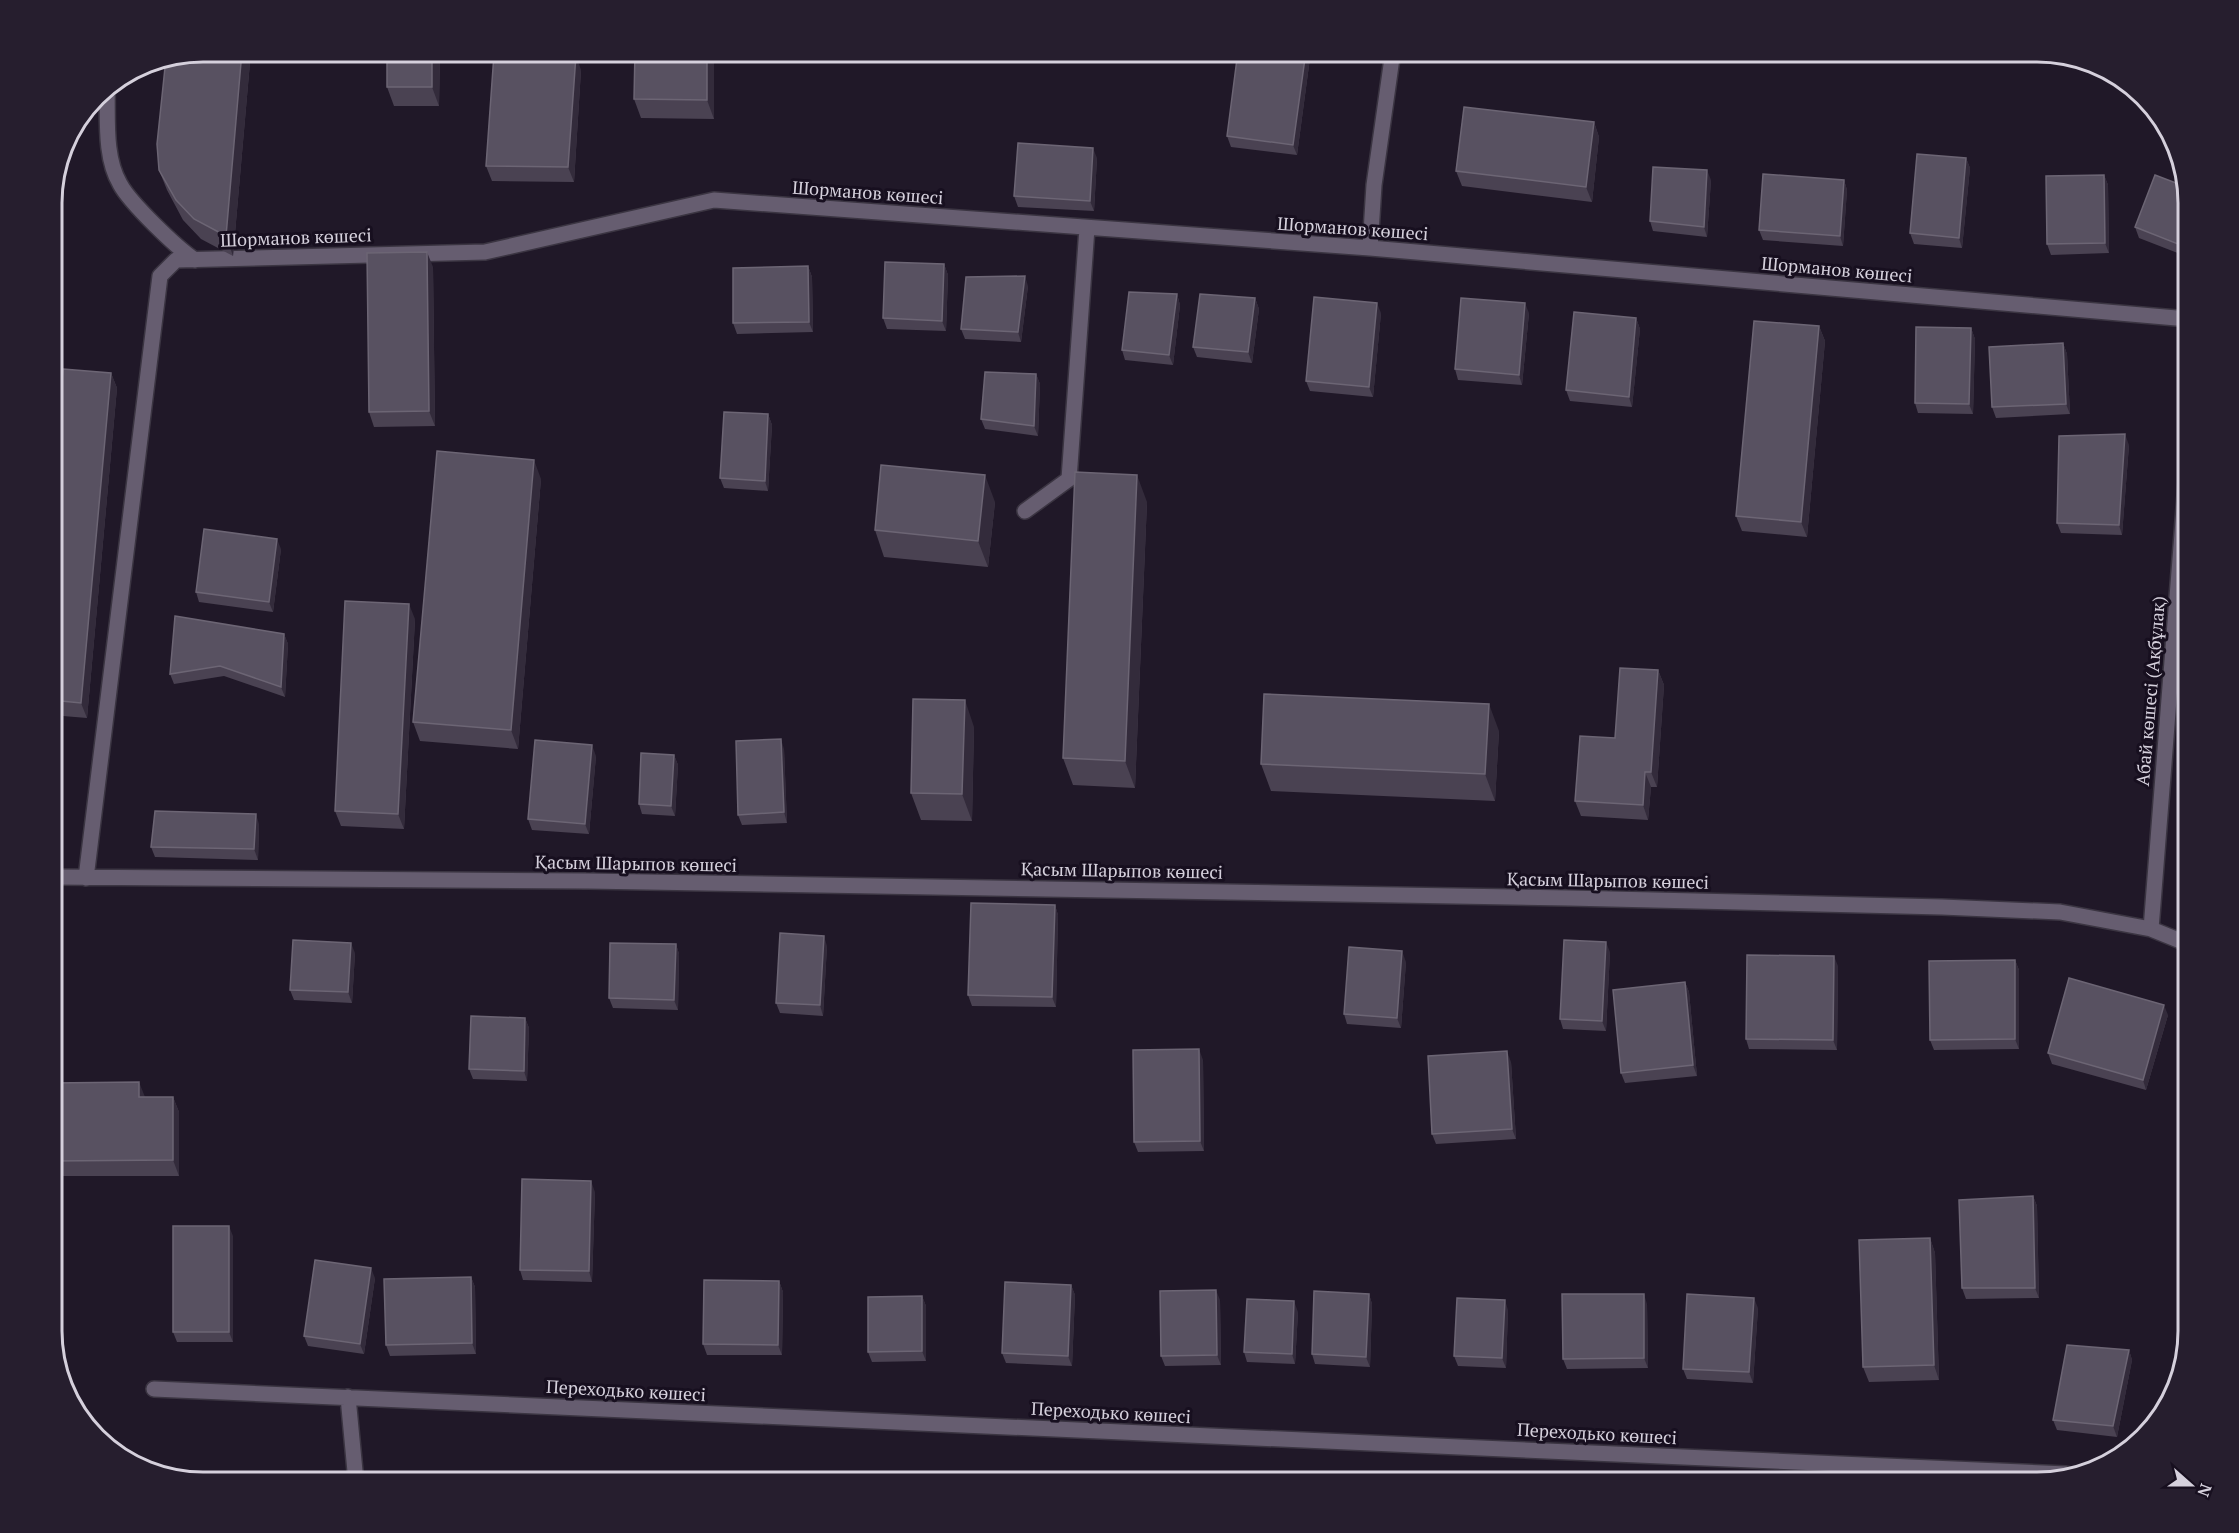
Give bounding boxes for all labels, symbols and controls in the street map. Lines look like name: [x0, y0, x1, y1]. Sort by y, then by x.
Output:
street label: Шорманов көшесі: [792, 175, 944, 209]
street label: Шорманов көшесі: [1277, 211, 1429, 245]
street label: Шорманов көшесі: [220, 222, 372, 252]
street label: Шорманов көшесі: [1761, 250, 1913, 288]
street label: Абай көшесі (Ақбұлақ): [2130, 595, 2170, 787]
street label: Қасым Шарыпов көшесі: [535, 849, 737, 877]
street label: Қасым Шарыпов көшесі: [1021, 856, 1223, 884]
street label: Қасым Шарыпов көшесі: [1507, 866, 1709, 894]
street label: Переходько көшесі: [545, 1374, 707, 1406]
street label: Переходько көшесі: [1030, 1396, 1192, 1428]
street label: Переходько көшесі: [1516, 1417, 1678, 1449]
north arrow: [2161, 1455, 2221, 1515]
text: N: [2193, 1481, 2217, 1500]

